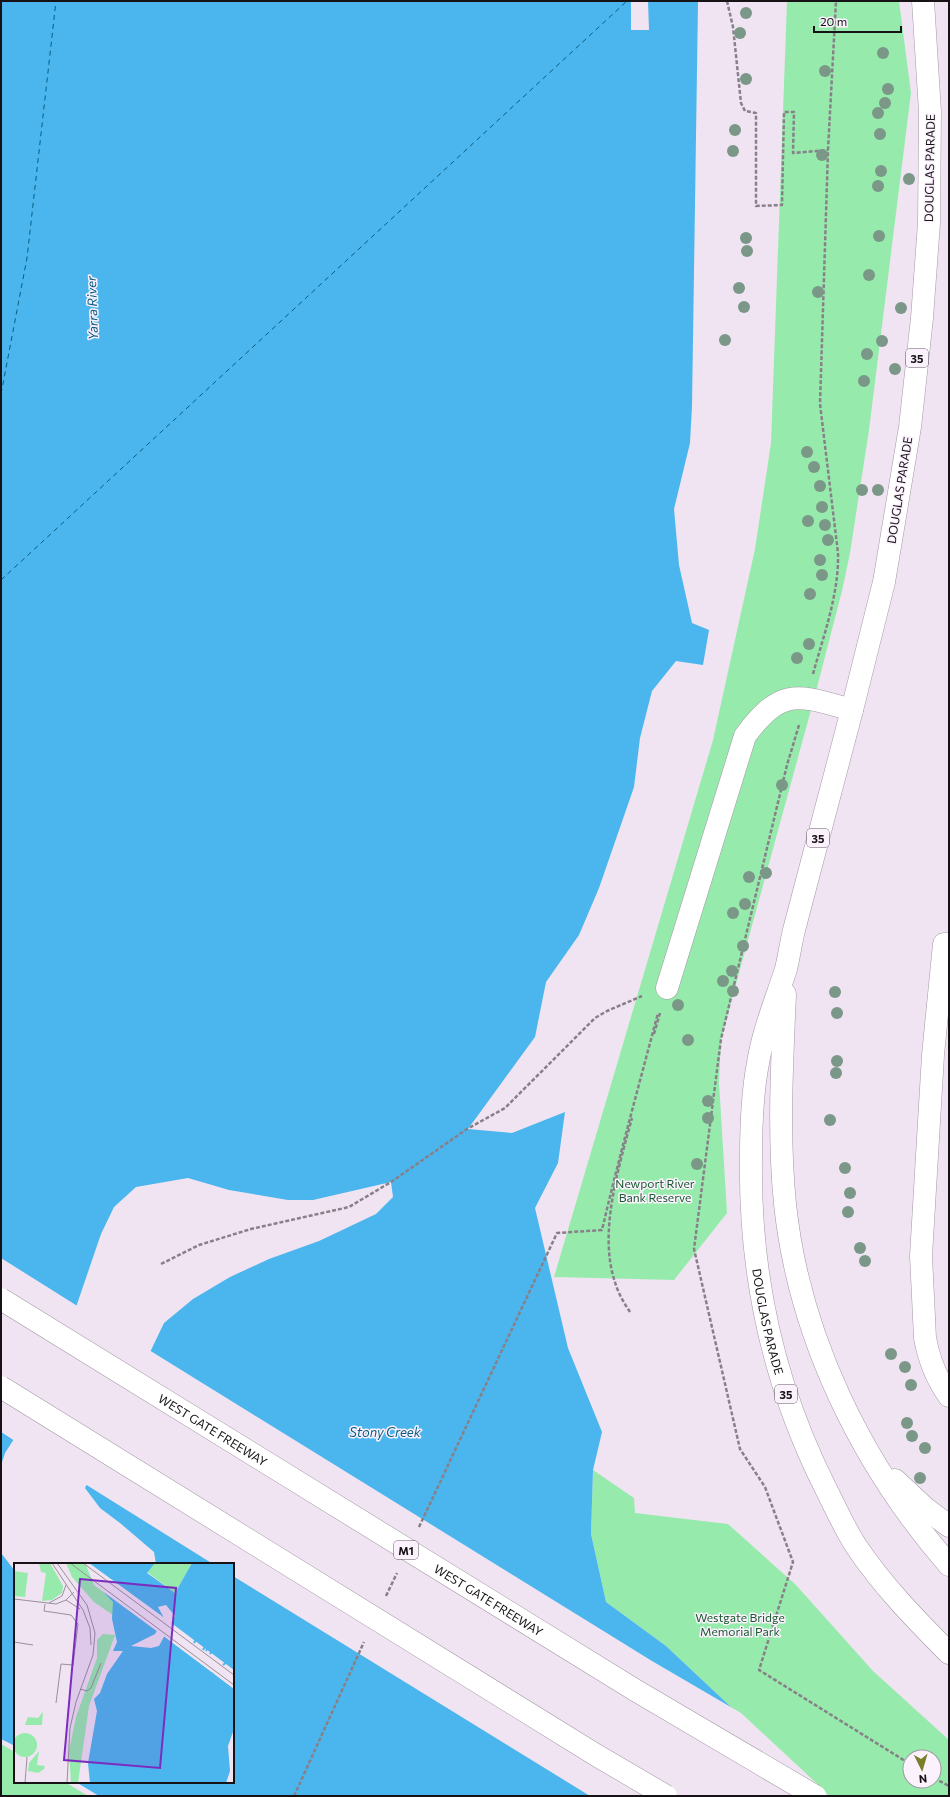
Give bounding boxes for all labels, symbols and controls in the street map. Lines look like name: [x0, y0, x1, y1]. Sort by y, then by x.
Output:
scale bar: [814, 8, 901, 34]
text: 20 m: [820, 14, 847, 28]
street label: DOUGLAS PARADE: [921, 114, 937, 222]
water label: Yarra River: [83, 275, 101, 340]
road number: 35: [906, 349, 928, 367]
street label: DOUGLAS PARADE: [884, 435, 914, 545]
road number: 35: [807, 829, 829, 847]
park label: Newport River Bank Reserve: [615, 1176, 695, 1204]
street label: DOUGLAS PARADE: [750, 1268, 787, 1376]
road number: 35: [775, 1385, 797, 1403]
street label: WEST GATE FREEWAY: [156, 1391, 270, 1469]
water label: Stony Creek: [349, 1424, 422, 1440]
road number: M1: [394, 1541, 418, 1559]
street label: WEST GATE FREEWAY: [432, 1561, 546, 1639]
inset map: [14, 1563, 234, 1783]
park label: Westgate Bridge Memorial Park: [695, 1610, 785, 1638]
north arrow: [902, 1749, 942, 1789]
text: N: [918, 1773, 928, 1786]

